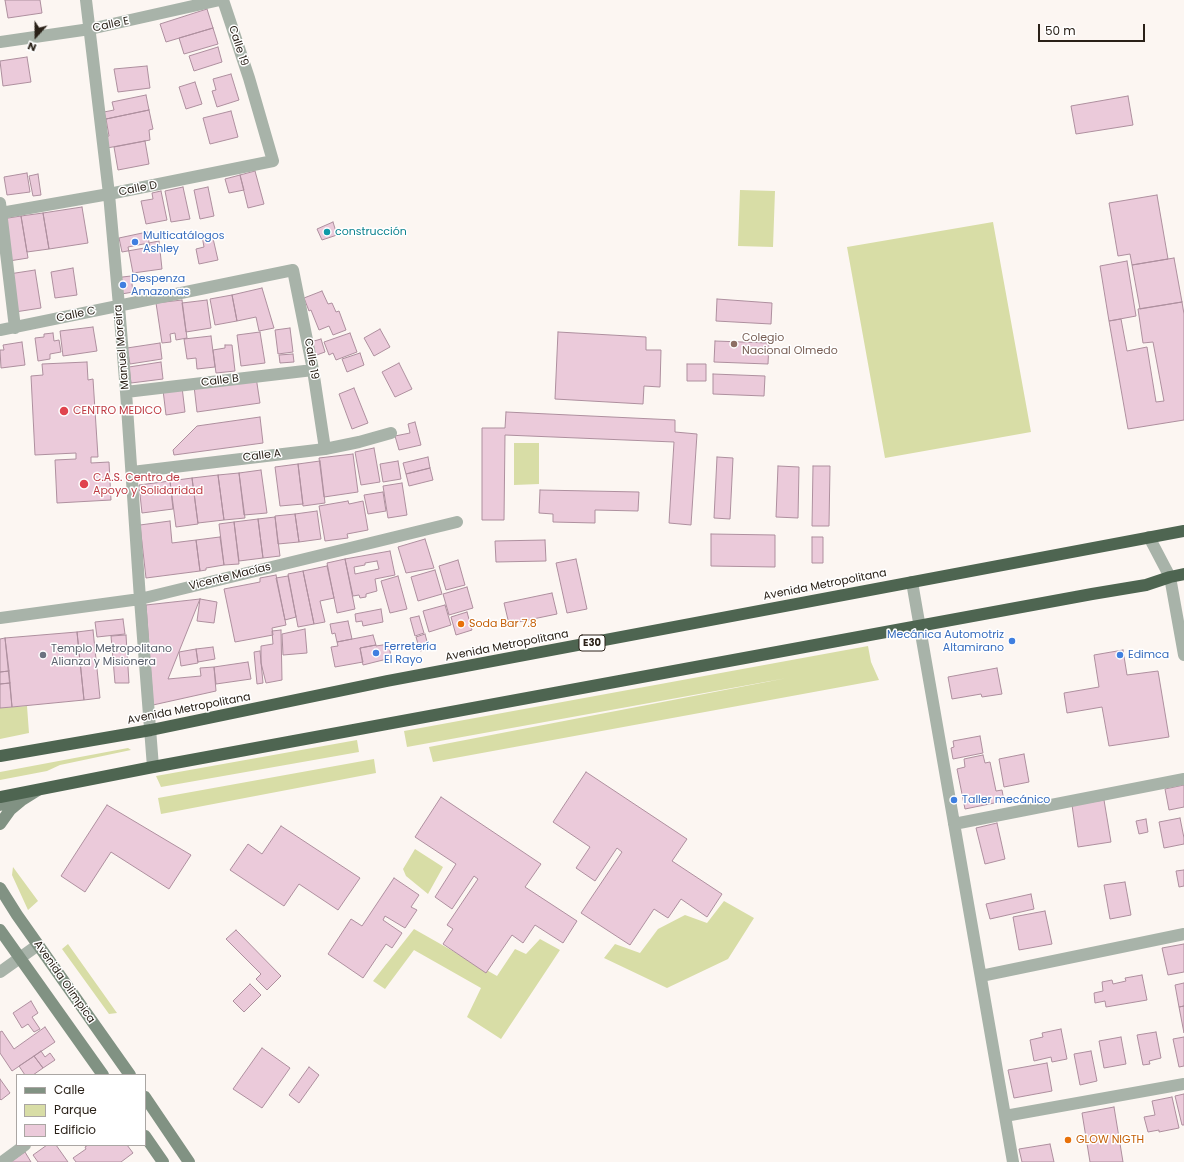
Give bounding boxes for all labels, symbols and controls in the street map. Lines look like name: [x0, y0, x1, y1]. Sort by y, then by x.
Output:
street label: Calle E: [92, 15, 130, 35]
north arrow: [16, 16, 56, 56]
scale bar: [1040, 16, 1147, 42]
text: 50 m: [1045, 22, 1076, 39]
street label: Calle 19: [225, 24, 251, 68]
text: N: [25, 38, 38, 56]
street label: Calle D: [118, 179, 158, 199]
place label: construcción: [335, 225, 407, 239]
marker: construcción: [322, 227, 332, 237]
place label: Multicatálogos Ashley: [143, 229, 224, 255]
marker: Multicatálogos Ashley: [130, 237, 140, 247]
place label: Despenza Amazonas: [131, 272, 189, 298]
marker: Despenza Amazonas: [118, 280, 128, 290]
street label: Calle C: [55, 304, 97, 326]
street label: Manuel Moreira: [112, 304, 132, 390]
place label: Colegio Nacional Olmedo: [742, 331, 838, 357]
street label: Calle 19: [301, 337, 321, 381]
marker: Colegio Nacional Olmedo: [729, 339, 739, 349]
street label: Calle B: [200, 372, 240, 390]
place label: CENTRO MEDICO: [73, 404, 162, 418]
marker: CENTRO MEDICO: [58, 405, 70, 417]
street label: Calle A: [242, 447, 282, 465]
place label: C.A.S. Centro de Apoyo y Solidaridad: [93, 471, 203, 497]
marker: C.A.S. Centro de Apoyo y Solidaridad: [78, 478, 90, 490]
street label: Vicente Macías: [188, 560, 272, 594]
street label: Avenida Metropolitana: [762, 567, 888, 603]
place label: Soda Bar 7.8: [469, 617, 537, 631]
marker: Soda Bar 7.8: [456, 619, 466, 629]
street label: Avenida Metropolitana: [444, 628, 570, 664]
place label: Mecánica Automotriz Altamirano: [887, 628, 1004, 654]
road number: E30: [579, 635, 605, 651]
marker: Mecánica Automotriz Altamirano: [1007, 636, 1017, 646]
place label: Ferretería El Rayo: [384, 640, 436, 666]
place label: Templo Metropolitano Alianza y Misionera: [51, 642, 172, 668]
marker: Ferretería El Rayo: [371, 648, 381, 658]
place label: Edimca: [1128, 648, 1169, 662]
marker: Templo Metropolitano Alianza y Misionera: [38, 650, 48, 660]
marker: Edimca: [1115, 650, 1125, 660]
street label: Avenida Metropolitana: [126, 691, 252, 727]
place label: Taller mecánico: [962, 793, 1050, 807]
marker: Taller mecánico: [949, 795, 959, 805]
street label: Avenida Olimpica: [31, 938, 97, 1026]
legend: [16, 1074, 146, 1146]
text: Calle: [54, 1081, 85, 1098]
text: Parque: [54, 1101, 97, 1118]
text: Edificio: [54, 1121, 96, 1138]
place label: GLOW NIGTH: [1076, 1133, 1144, 1147]
marker: GLOW NIGTH: [1063, 1135, 1073, 1145]

